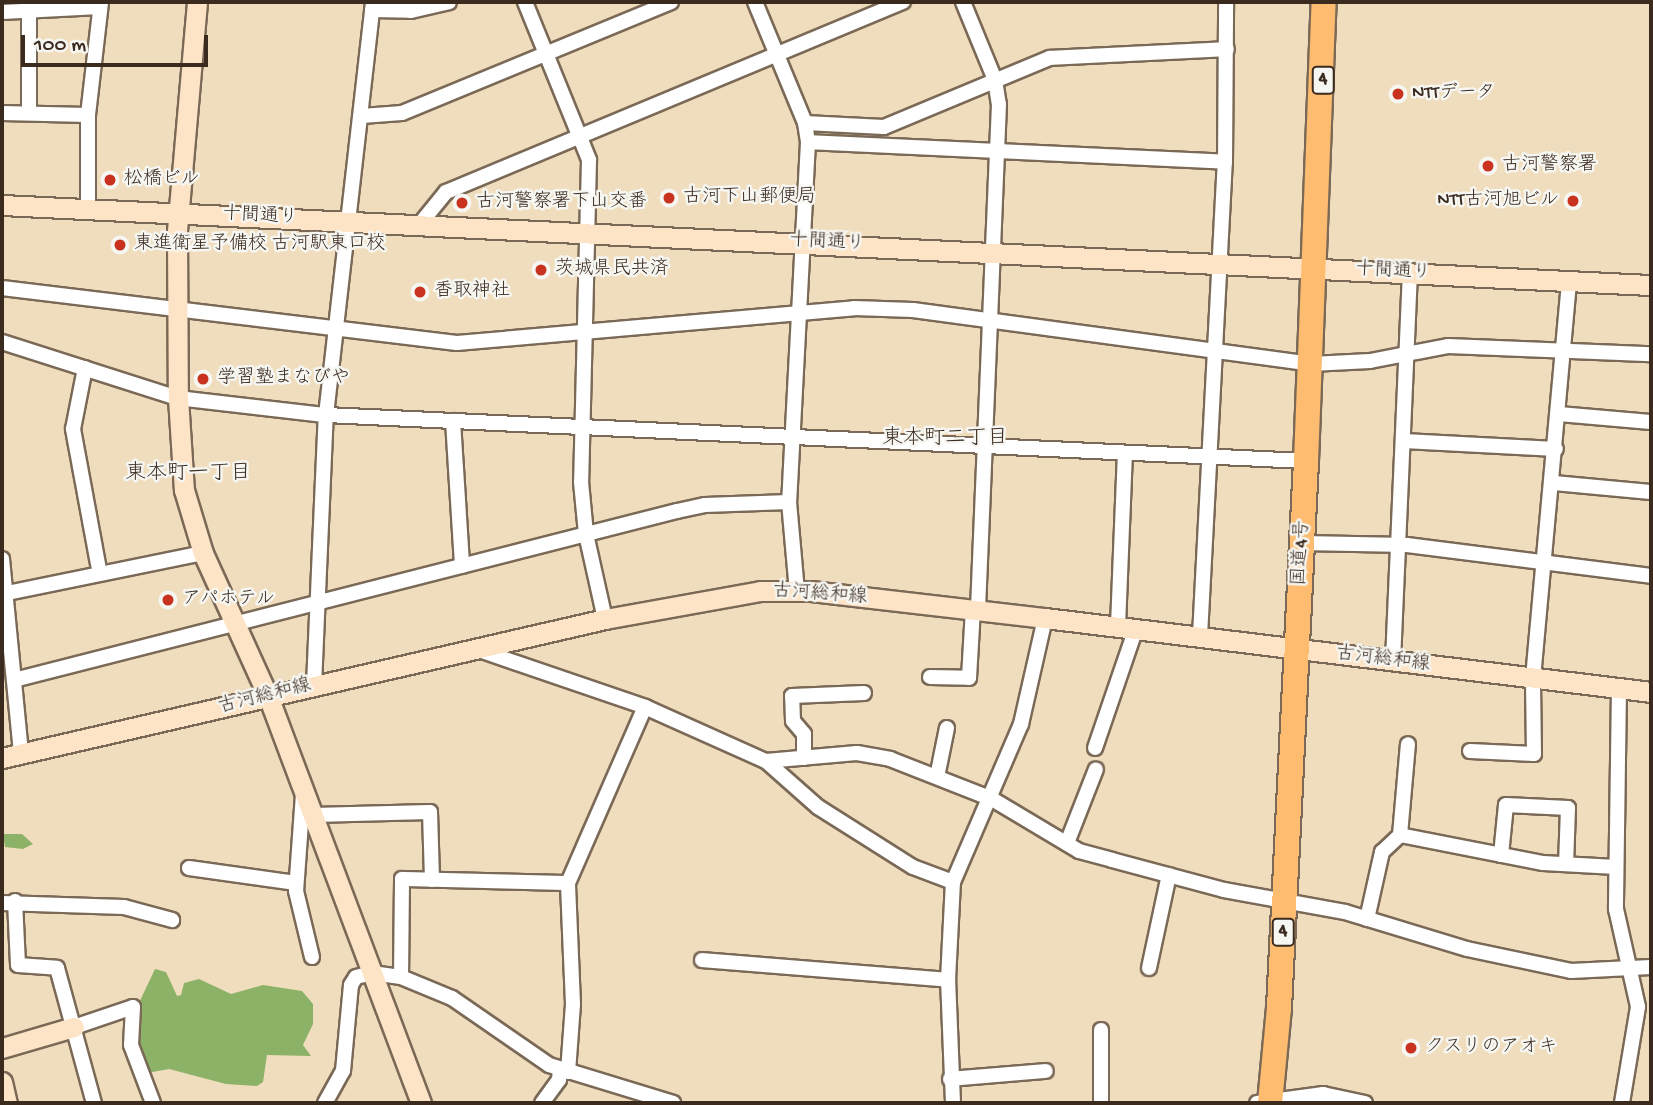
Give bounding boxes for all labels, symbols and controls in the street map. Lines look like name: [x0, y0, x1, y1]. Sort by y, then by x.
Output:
scale bar: [24, 21, 212, 65]
text: 100 m: [34, 34, 86, 59]
road number: 4: [1311, 66, 1335, 94]
place label: NTTデータ: [1412, 83, 1496, 105]
marker: NTTデータ: [1390, 86, 1406, 102]
place label: 古河警察署: [1502, 155, 1597, 177]
marker: 古河警察署: [1480, 158, 1496, 174]
place label: 松橋ビル: [124, 169, 200, 191]
marker: 松橋ビル: [102, 172, 118, 188]
place label: 古河下山郵便局: [683, 187, 816, 209]
marker: 古河下山郵便局: [661, 190, 677, 206]
place label: NTT古河旭ビル: [1437, 190, 1559, 212]
place label: 古河警察署下山交番: [476, 192, 647, 214]
marker: NTT古河旭ビル: [1565, 193, 1581, 209]
marker: 古河警察署下山交番: [454, 195, 470, 211]
street label: 十間通り: [221, 204, 299, 230]
street label: 十間通り: [788, 230, 866, 256]
place label: 東進衛星予備校 古河駅東口校: [134, 234, 385, 256]
marker: 東進衛星予備校 古河駅東口校: [112, 237, 128, 253]
place label: 茨城県民共済: [555, 259, 669, 281]
street label: 十間通り: [1354, 259, 1432, 285]
marker: 茨城県民共済: [533, 262, 549, 278]
place label: 香取神社: [434, 281, 510, 303]
marker: 香取神社: [412, 284, 428, 300]
place label: 学習塾まなびや: [217, 368, 350, 390]
marker: 学習塾まなびや: [195, 371, 211, 387]
district label: 東本町二丁目: [882, 427, 1008, 453]
district label: 東本町一丁目: [125, 462, 251, 488]
street label: 国道4号: [1289, 519, 1315, 587]
street label: 古河総和線: [772, 580, 868, 610]
place label: アパホテル: [182, 589, 277, 611]
marker: アパホテル: [160, 592, 176, 608]
street label: 古河総和線: [1334, 643, 1432, 677]
street label: 古河総和線: [216, 674, 314, 720]
road number: 4: [1271, 917, 1295, 946]
place label: クスリのアオキ: [1425, 1037, 1558, 1059]
marker: クスリのアオキ: [1403, 1040, 1419, 1056]

